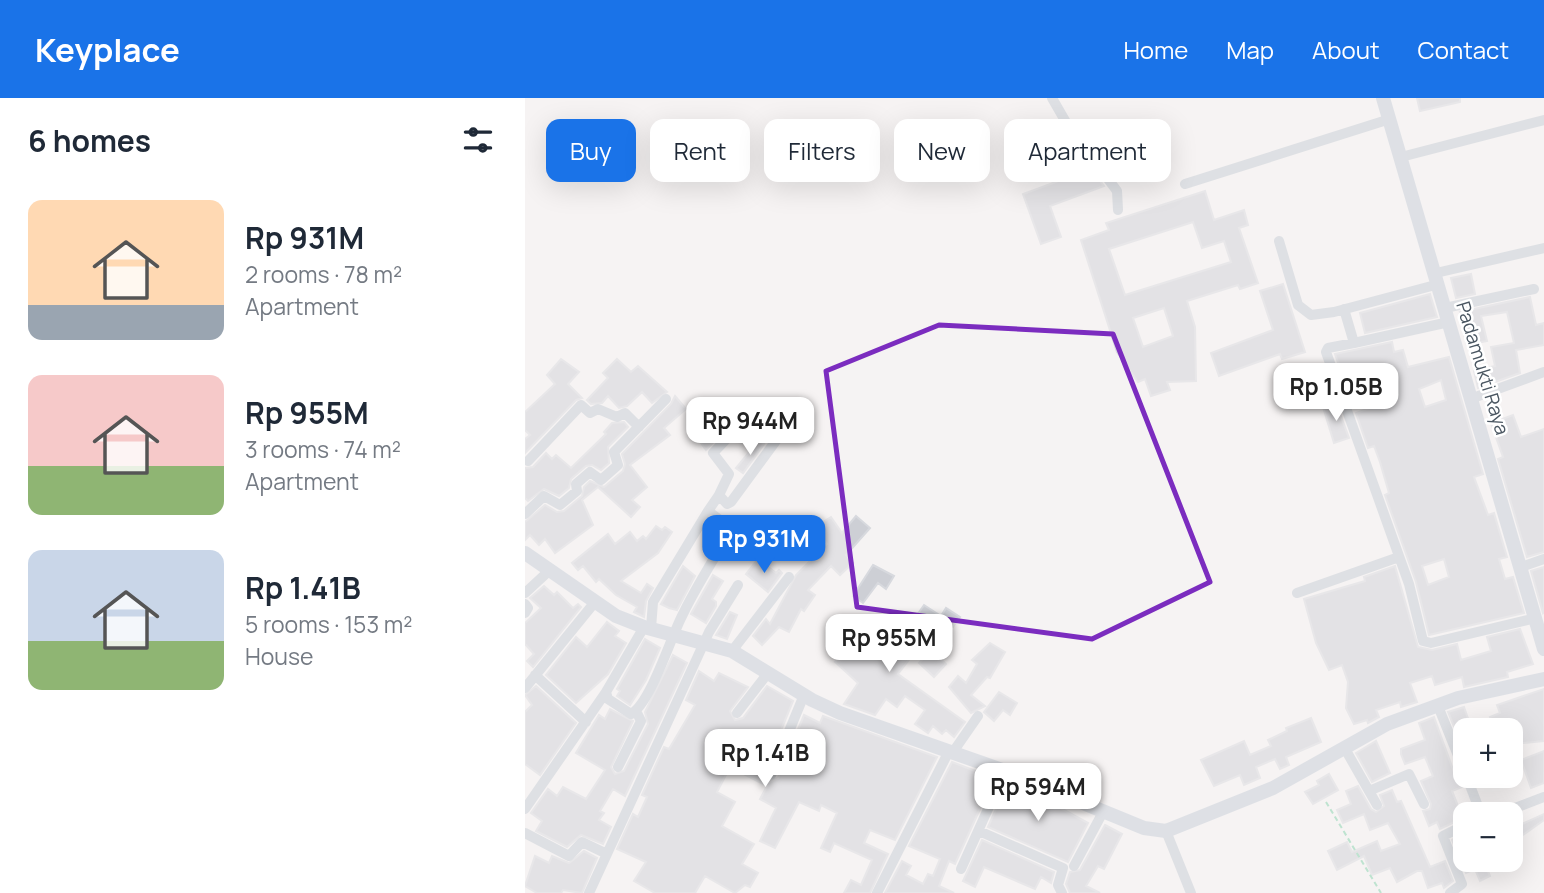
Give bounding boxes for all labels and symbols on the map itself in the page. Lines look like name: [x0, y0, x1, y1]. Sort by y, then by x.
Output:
street label: Padamukti Raya: [1450, 298, 1516, 438]
pin: Rp 1.05B: [1264, 364, 1408, 423]
pin: Rp 944M: [685, 398, 815, 457]
pin: Rp 931M: [699, 516, 829, 575]
pin: Rp 955M: [824, 614, 954, 674]
pin: Rp 1.41B: [693, 730, 837, 789]
pin: Rp 594M: [973, 764, 1103, 823]

